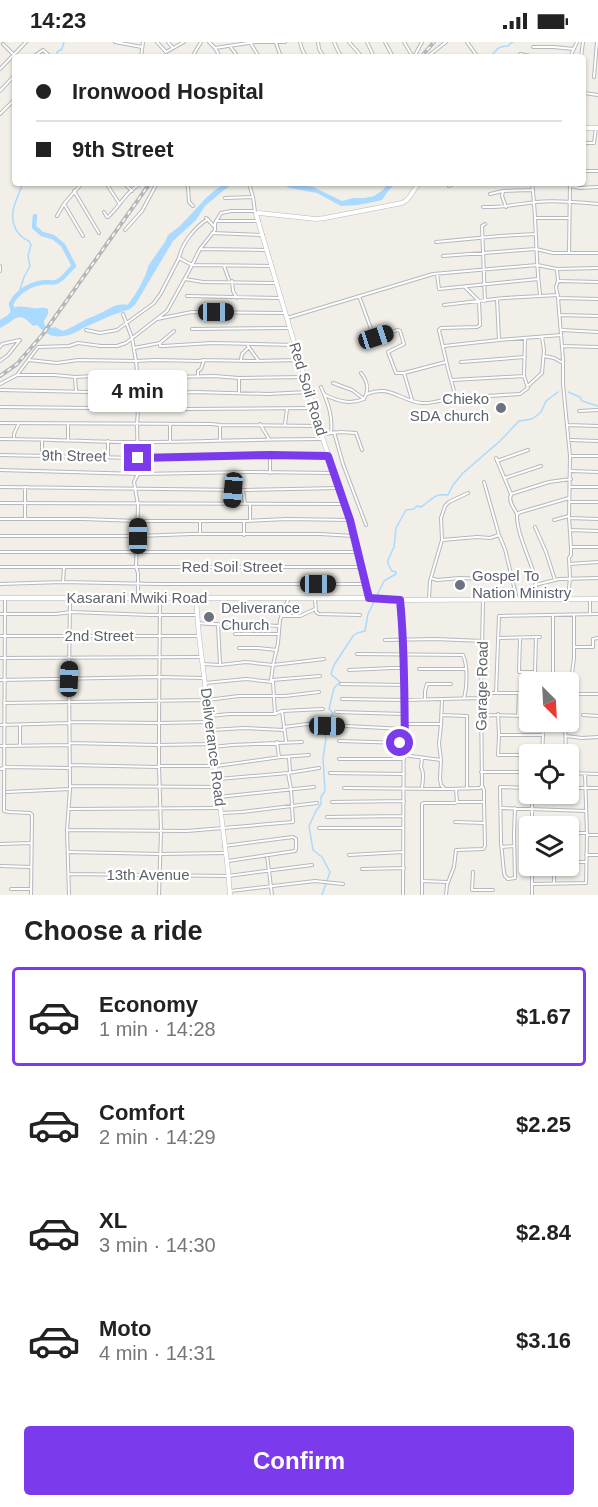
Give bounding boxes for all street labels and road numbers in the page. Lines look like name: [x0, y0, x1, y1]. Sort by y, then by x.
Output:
street label: Red Soil Road: [286, 340, 331, 438]
street label: 9th Street: [41, 446, 108, 465]
street label: Red Soil Street: [182, 558, 283, 575]
street label: Kasarani Mwiki Road: [67, 589, 207, 606]
street label: 2nd Street: [64, 627, 134, 644]
street label: Garage Road: [472, 641, 491, 731]
street label: Deliverance Road: [198, 687, 229, 807]
street label: 13th Avenue: [106, 866, 190, 883]

